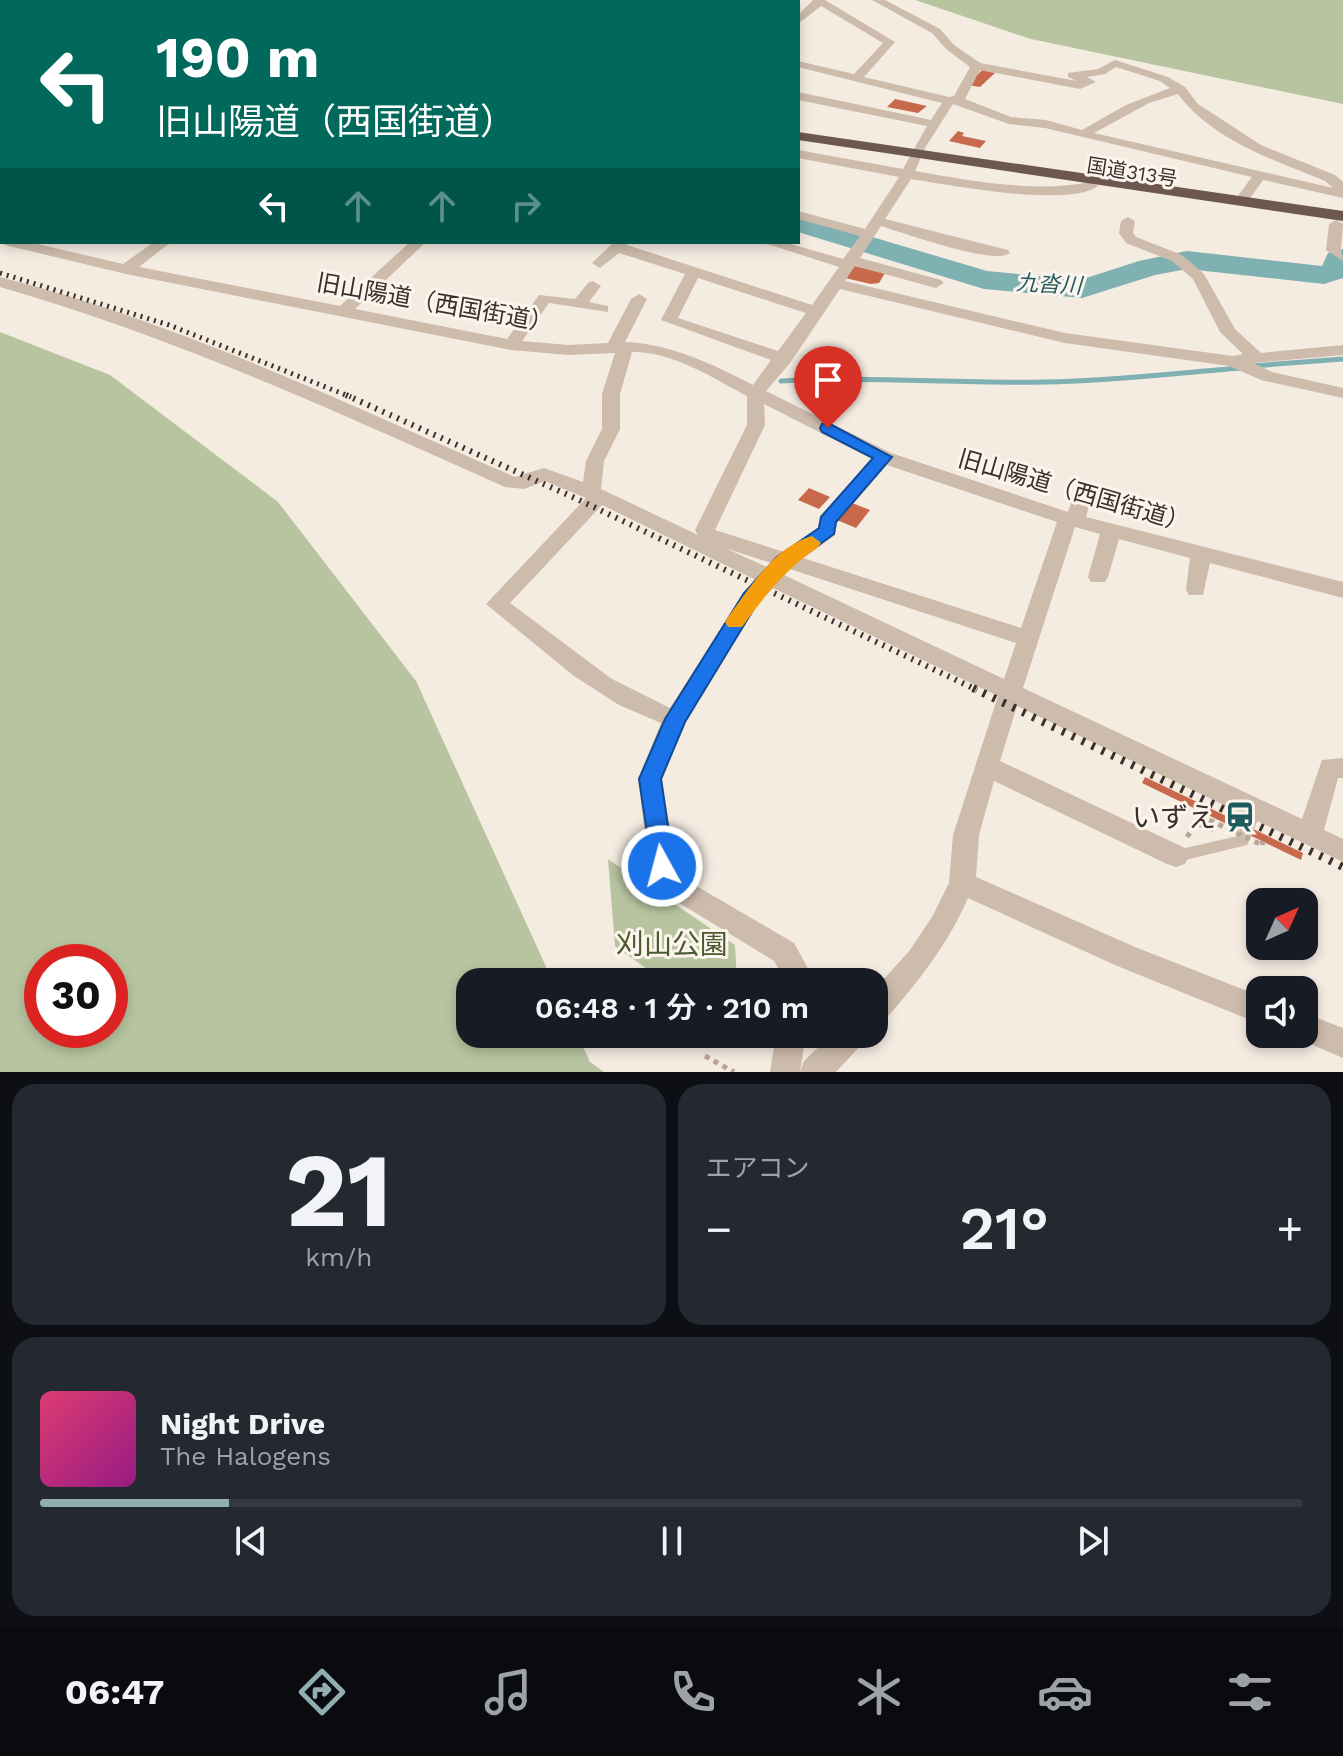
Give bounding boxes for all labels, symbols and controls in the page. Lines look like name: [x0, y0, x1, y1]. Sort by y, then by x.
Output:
text: 190 m: [156, 25, 319, 91]
icon: left: [24, 32, 128, 136]
text: 旧山陽道（西国街道）: [156, 101, 516, 143]
street label: 国道313号: [1085, 153, 1179, 191]
icon: left: [252, 184, 296, 228]
icon: ahead: [336, 184, 380, 228]
icon: ahead: [420, 184, 464, 228]
icon: right: [504, 184, 548, 228]
street label: 旧山陽道（西国街道）: [314, 268, 556, 338]
water label: 九沓川: [1015, 270, 1085, 298]
pin: [794, 346, 862, 428]
icon: arrive: [806, 358, 850, 402]
street label: 旧山陽道（西国街道）: [955, 444, 1193, 538]
station icon: いずえ: [1223, 800, 1257, 834]
place label: いずえ: [1132, 801, 1216, 834]
position arrow: [620, 824, 704, 908]
north arrow: [1246, 888, 1318, 960]
map controls: [1246, 888, 1318, 1048]
park label: 刈山公園: [616, 928, 728, 961]
speed limit sign: 30: [24, 944, 128, 1048]
button: sound: [1246, 976, 1318, 1048]
text: 06:48 · 1 分 · 210 m: [535, 990, 809, 1025]
text: 21: [285, 1129, 392, 1251]
text: エアコン: [706, 1153, 810, 1183]
text: 21°: [960, 1193, 1049, 1264]
text: −: [706, 1203, 732, 1255]
text: +: [1276, 1203, 1303, 1255]
text: km/h: [305, 1242, 372, 1272]
text: Night Drive: [160, 1406, 325, 1441]
text: The Halogens: [160, 1441, 331, 1471]
icon: previous: [229, 1519, 273, 1563]
icon: pause: [650, 1519, 694, 1563]
icon: next: [1071, 1519, 1115, 1563]
icon: directions: [294, 1664, 350, 1720]
icon: music: [480, 1664, 536, 1720]
icon: phone: [665, 1664, 721, 1720]
icon: climate: [851, 1664, 907, 1720]
icon: car: [1037, 1664, 1093, 1720]
icon: filters: [1222, 1664, 1278, 1720]
text: 06:47: [65, 1671, 164, 1713]

